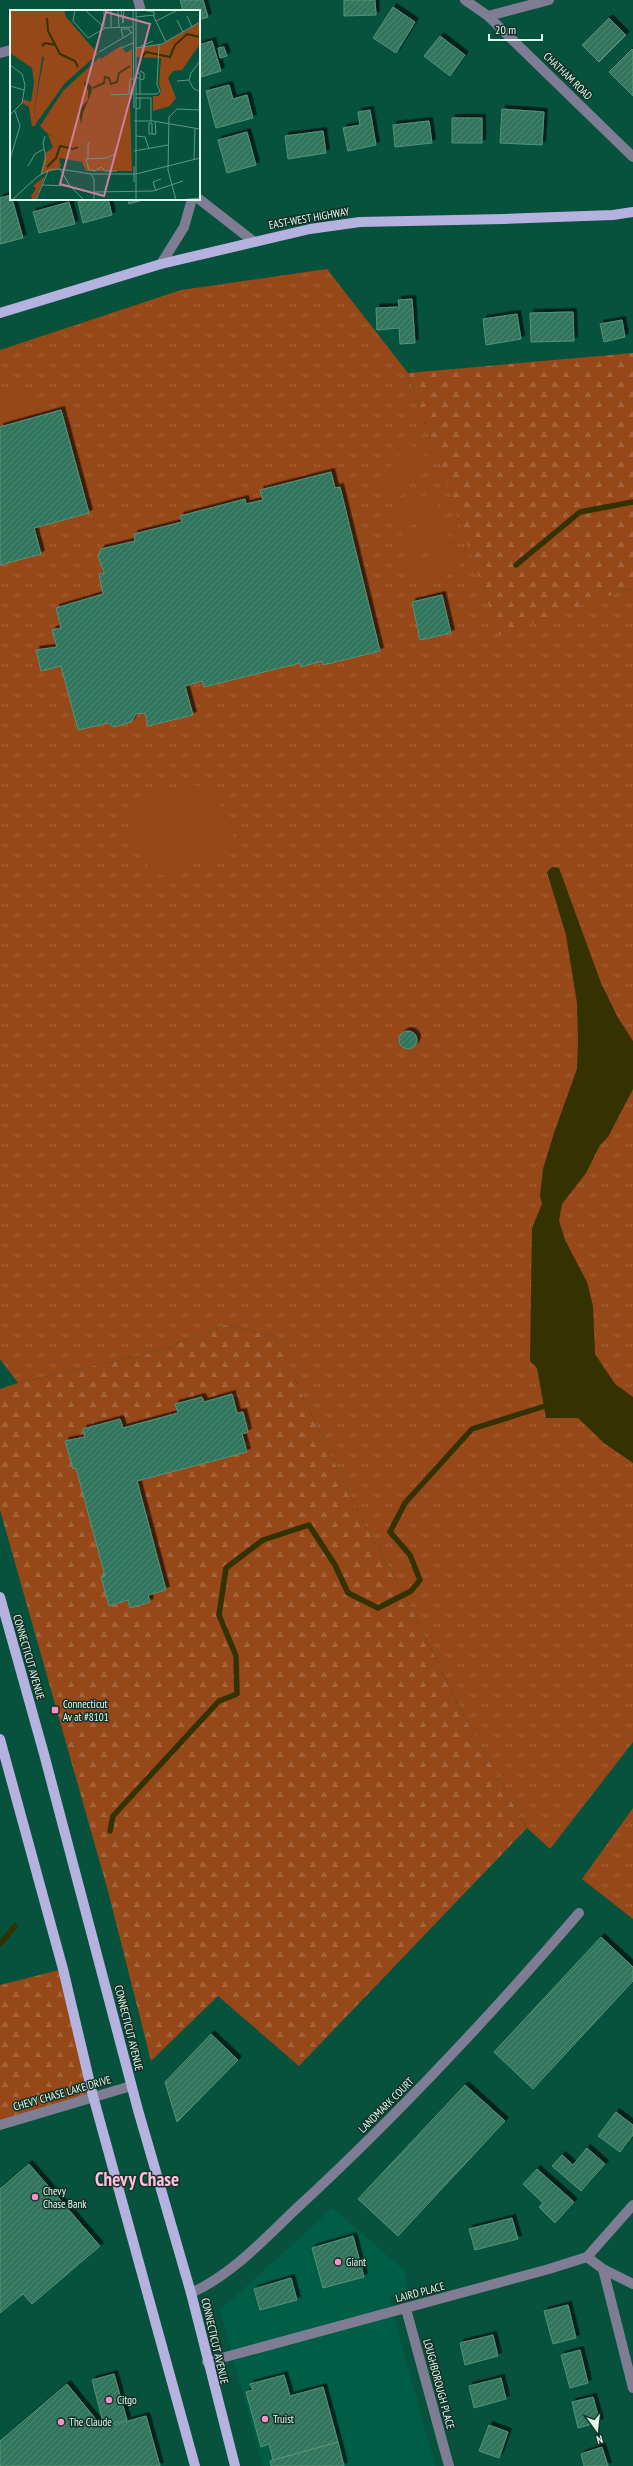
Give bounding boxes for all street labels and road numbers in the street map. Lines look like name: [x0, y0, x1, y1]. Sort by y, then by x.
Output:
street label: CHATHAM ROAD: [541, 49, 596, 103]
street label: EAST-WEST HIGHWAY: [268, 204, 350, 232]
street label: CONNECTICUT AVENUE: [10, 1613, 48, 1701]
street label: CONNECTICUT AVENUE: [112, 1984, 146, 2073]
street label: CHEVY CHASE LAKE DRIVE: [11, 2072, 113, 2114]
street label: LANDMARK COURT: [355, 2074, 417, 2136]
street label: LAIRD PLACE: [394, 2279, 446, 2305]
street label: CONNECTICUT AVENUE: [198, 2297, 232, 2386]
street label: LOUGHBOROUGH PLACE: [420, 2337, 458, 2431]

